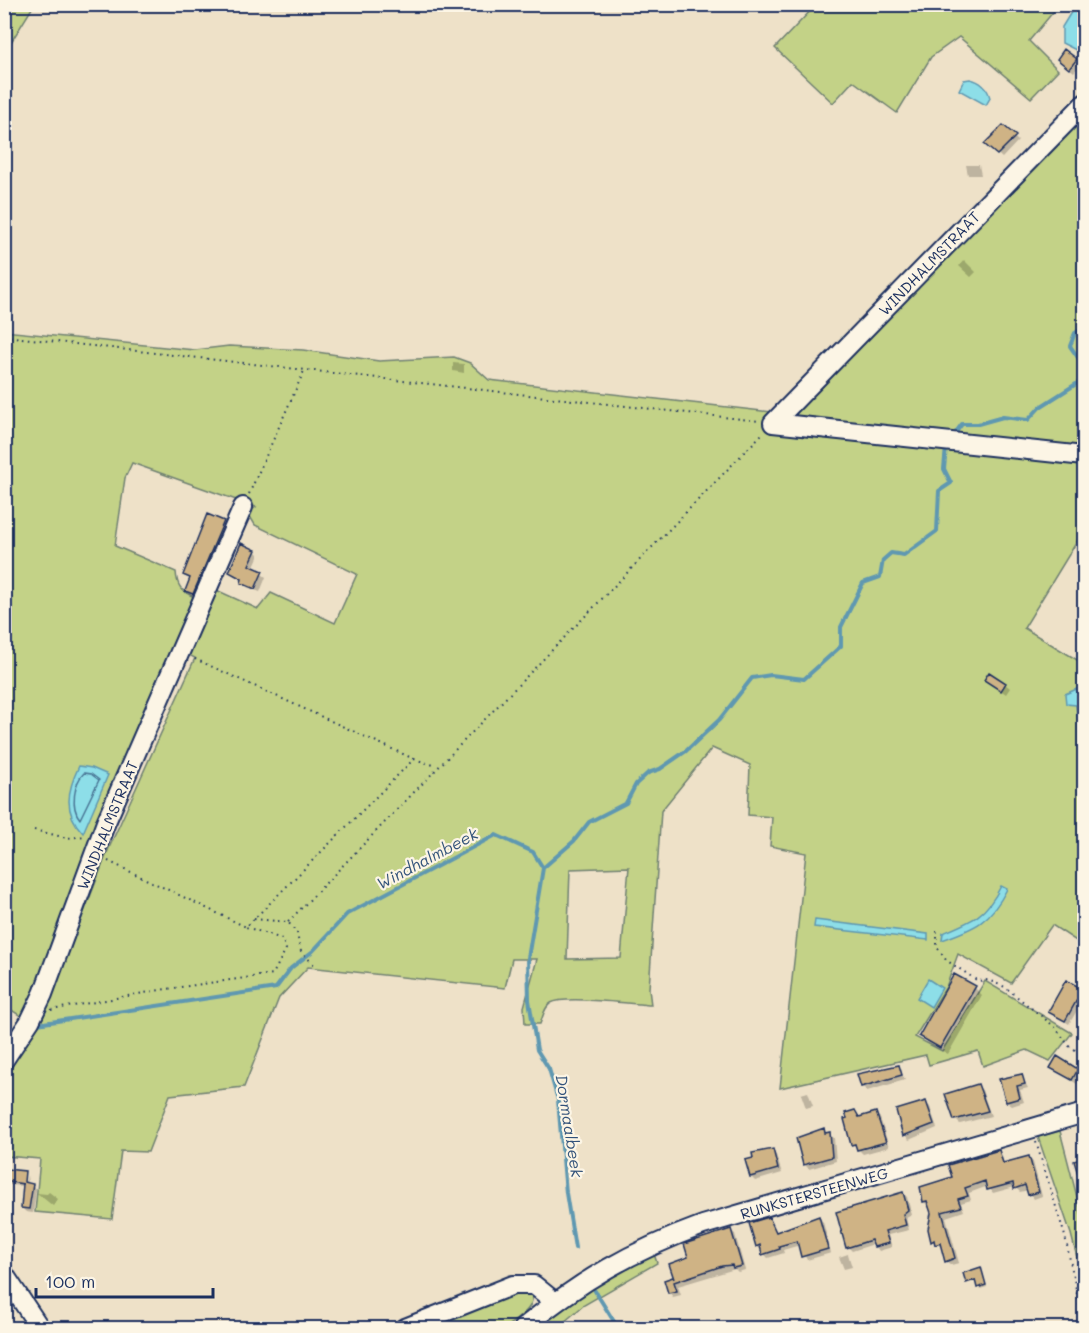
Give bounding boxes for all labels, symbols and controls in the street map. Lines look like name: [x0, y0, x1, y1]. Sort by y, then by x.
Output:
street label: WINDHALMSTRAAT: [874, 207, 984, 319]
street label: WINDHALMSTRAAT: [72, 757, 142, 893]
water label: Windhalmbeek: [373, 822, 482, 894]
water label: Dormaalbeek: [552, 1073, 589, 1179]
street label: RUNKSTERSTEENWEG: [738, 1162, 890, 1224]
scale bar: [36, 1261, 213, 1299]
text: 100 m: [45, 1269, 95, 1293]

